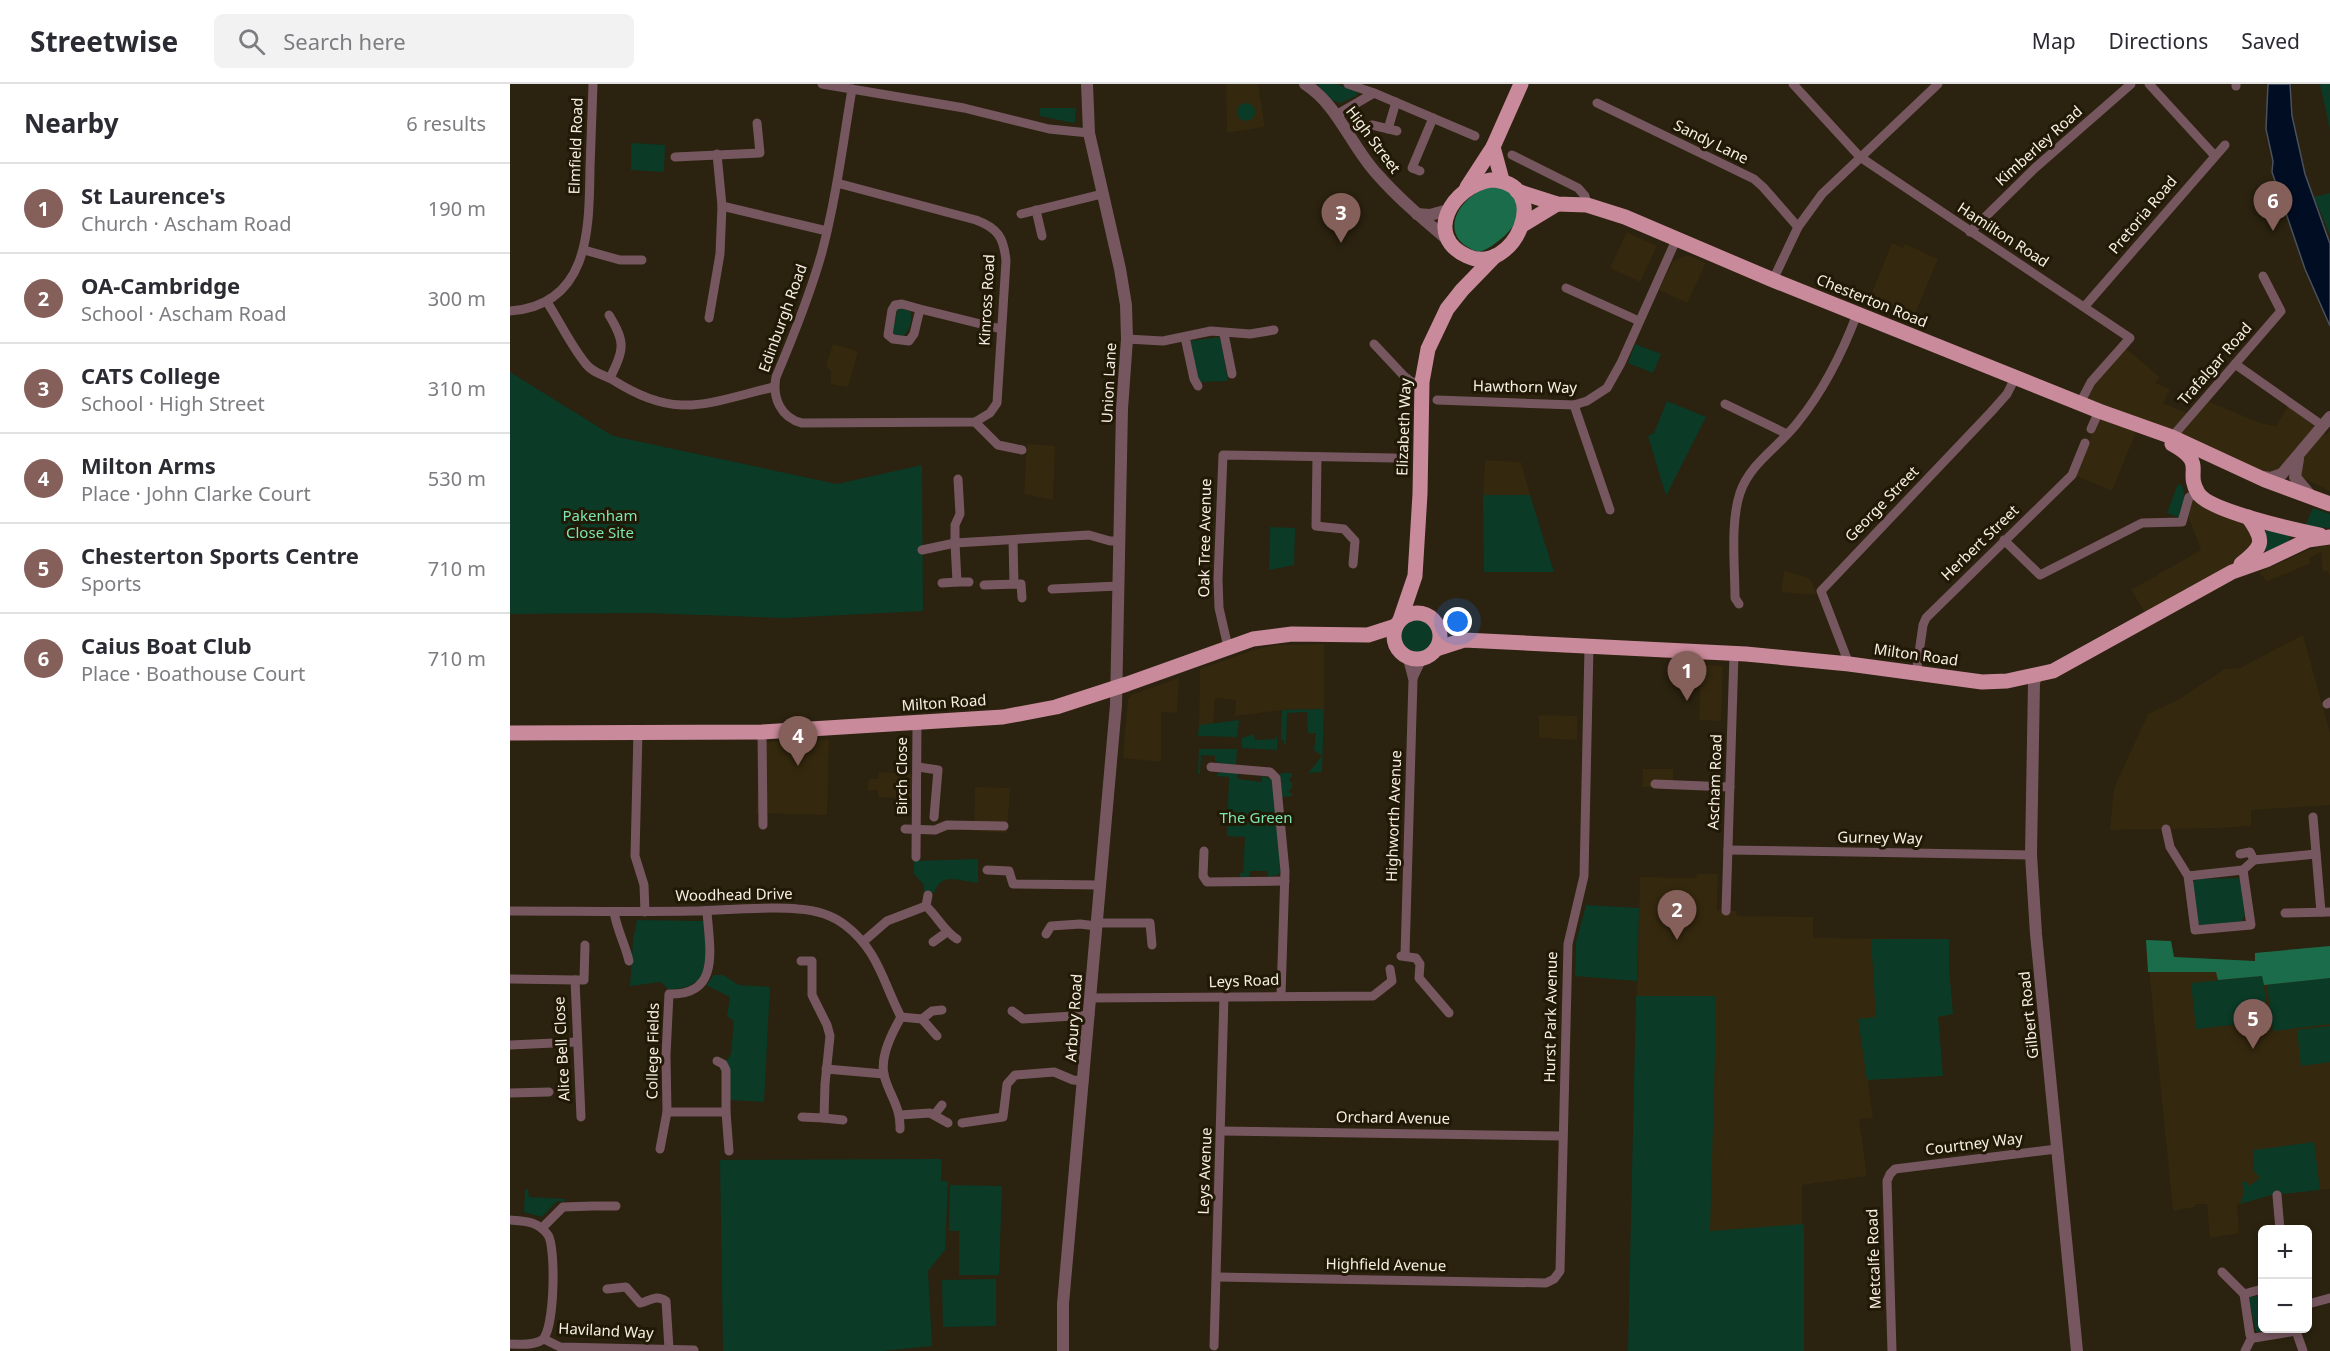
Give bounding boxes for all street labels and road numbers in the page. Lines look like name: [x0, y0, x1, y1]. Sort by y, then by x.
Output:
street label: Elmfield Road: [563, 97, 587, 195]
street label: Kimberley Road: [1991, 101, 2086, 190]
street label: High Street: [1342, 102, 1406, 178]
street label: Sandy Lane: [1671, 114, 1752, 168]
street label: Pretoria Road: [2104, 171, 2181, 258]
street label: Hamilton Road: [1954, 197, 2053, 271]
street label: Kinross Road: [974, 254, 998, 346]
street label: Edinburgh Road: [753, 261, 811, 374]
street label: Chesterton Road: [1814, 269, 1931, 331]
street label: Trafalgar Road: [2173, 318, 2256, 409]
street label: Union Lane: [1096, 342, 1120, 424]
street label: Hawthorn Way: [1473, 375, 1578, 397]
street label: Elizabeth Way: [1391, 378, 1415, 476]
street label: George Street: [1840, 461, 1923, 545]
street label: Oak Tree Avenue: [1193, 478, 1215, 598]
street label: Herbert Street: [1936, 500, 2023, 585]
street label: Milton Road: [1873, 638, 1960, 670]
street label: Milton Road: [901, 689, 987, 715]
street label: Ascham Road: [1702, 734, 1726, 830]
street label: Birch Close: [891, 737, 911, 815]
street label: Highworth Avenue: [1381, 750, 1405, 882]
street label: Gurney Way: [1837, 826, 1923, 848]
street label: Woodhead Drive: [675, 883, 793, 905]
street label: Hurst Park Avenue: [1539, 951, 1561, 1083]
street label: Leys Road: [1208, 969, 1280, 991]
street label: Gilbert Road: [2013, 970, 2043, 1060]
street label: Arbury Road: [1060, 973, 1086, 1063]
street label: Alice Bell Close: [548, 996, 574, 1102]
street label: College Fields: [641, 1002, 663, 1100]
street label: Orchard Avenue: [1336, 1106, 1450, 1128]
street label: Leys Avenue: [1192, 1127, 1216, 1215]
street label: Courtney Way: [1924, 1127, 2024, 1159]
street label: Metcalfe Road: [1861, 1208, 1885, 1310]
street label: Highfield Avenue: [1326, 1253, 1447, 1275]
street label: Haviland Way: [558, 1318, 655, 1343]

